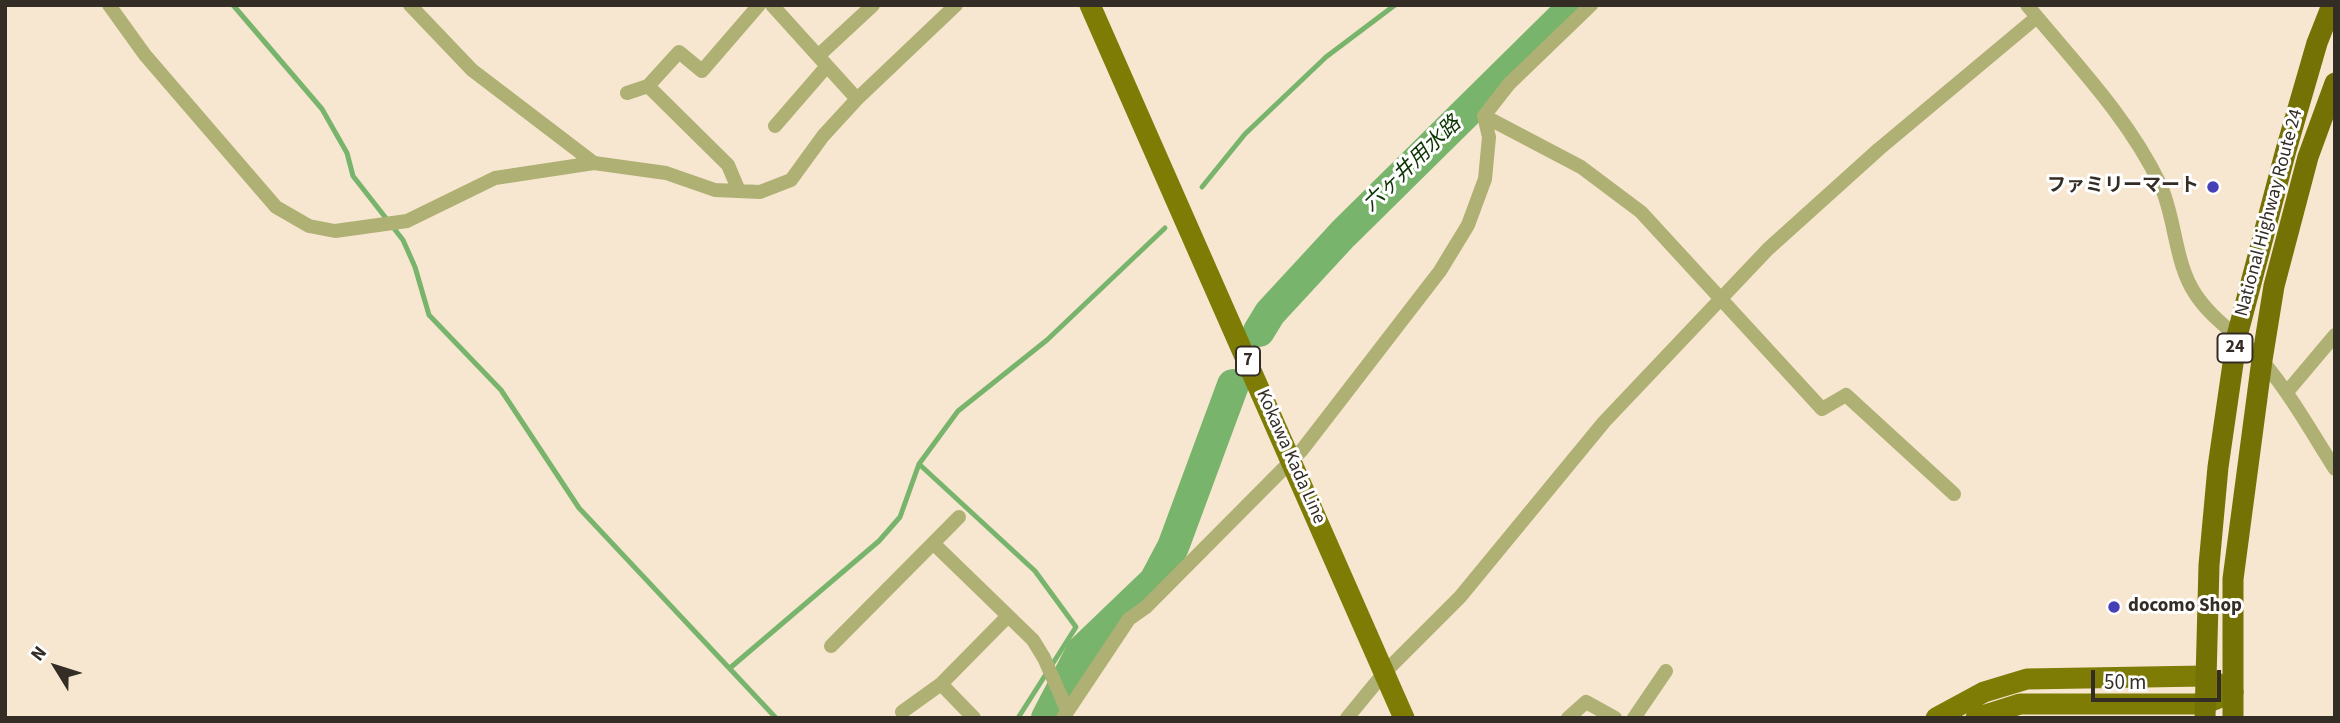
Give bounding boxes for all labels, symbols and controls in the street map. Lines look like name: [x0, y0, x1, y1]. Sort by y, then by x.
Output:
street label: National Highway Route 24: [2231, 107, 2309, 319]
water label: 六ヶ井用水路: [1359, 112, 1467, 218]
place label: ファミリーマート: [2047, 176, 2199, 198]
marker: ファミリーマート: [2205, 179, 2221, 195]
road number: 24: [2218, 334, 2252, 362]
road number: 7: [1236, 346, 1260, 376]
street label: Kokawa Kada Line: [1250, 386, 1330, 528]
place label: docomo Shop: [2128, 596, 2242, 618]
marker: docomo Shop: [2106, 599, 2122, 615]
north arrow: [21, 632, 91, 702]
text: N: [25, 640, 54, 667]
scale bar: [2095, 656, 2224, 700]
text: 50 m: [2104, 667, 2146, 697]

